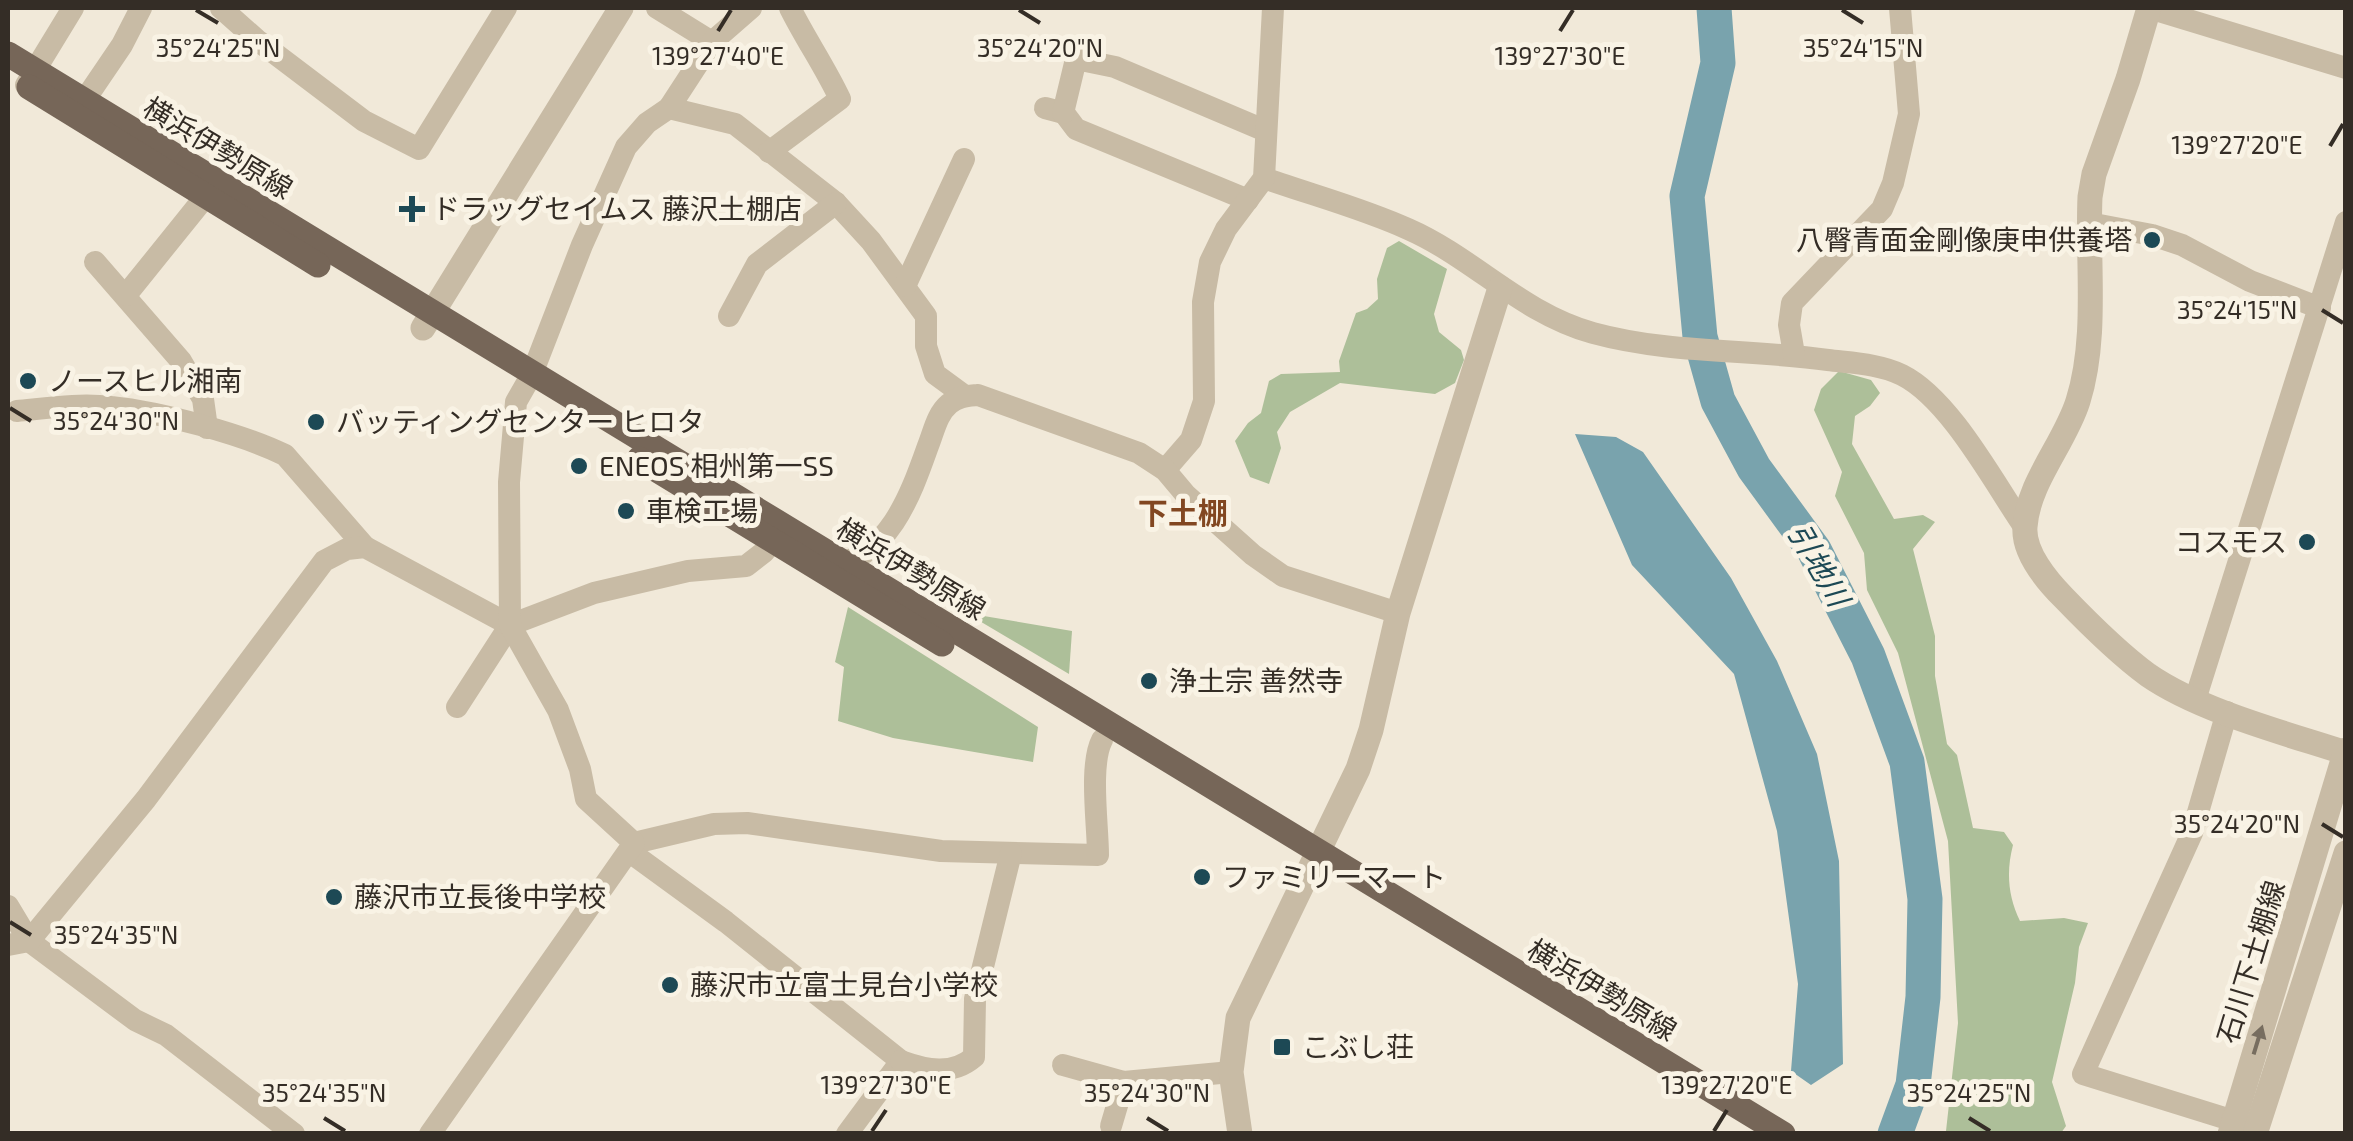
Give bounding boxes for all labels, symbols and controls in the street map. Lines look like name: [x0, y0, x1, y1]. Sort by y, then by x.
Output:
text: 35°24'25"N: [156, 32, 280, 62]
text: 35°24'20"N: [977, 32, 1103, 62]
text: 35°24'15"N: [1803, 32, 1923, 62]
text: 139°27'40"E: [652, 40, 784, 70]
text: 139°27'30"E: [1494, 40, 1626, 70]
street label: 横浜伊勢原線: [138, 89, 299, 205]
text: 139°27'20"E: [2171, 129, 2303, 159]
place label: ドラッグセイムス 藤沢土棚店: [432, 191, 802, 225]
marker: ドラッグセイムス 藤沢土棚店: [401, 198, 423, 220]
place label: 八臀青面金剛像庚申供養塔: [1796, 222, 2132, 256]
marker: 八臀青面金剛像庚申供養塔: [2141, 229, 2163, 251]
text: 35°24'15"N: [2177, 294, 2297, 324]
place label: ノースヒル湘南: [48, 363, 243, 397]
marker: ノースヒル湘南: [17, 370, 39, 392]
place label: バッティングセンター ヒロタ: [336, 404, 705, 438]
text: 35°24'30"N: [53, 405, 179, 435]
marker: バッティングセンター ヒロタ: [305, 411, 327, 433]
place label: ENEOS 相州第一SS: [599, 448, 834, 482]
marker: ENEOS 相州第一SS: [568, 455, 590, 477]
place label: 車検工場: [646, 493, 758, 527]
district label: 下土棚: [1138, 494, 1228, 530]
marker: 車検工場: [615, 500, 637, 522]
street label: 横浜伊勢原線: [831, 510, 992, 626]
water label: 引地川: [1782, 516, 1859, 615]
place label: コスモス: [2175, 524, 2287, 558]
marker: コスモス: [2296, 531, 2318, 553]
place label: 浄土宗 善然寺: [1169, 663, 1343, 697]
marker: 浄土宗 善然寺: [1138, 670, 1160, 692]
text: 35°24'20"N: [2174, 808, 2300, 838]
place label: ファミリーマート: [1222, 859, 1446, 893]
marker: ファミリーマート: [1191, 866, 1213, 888]
street label: 石川下土棚線: [2209, 876, 2291, 1047]
place label: 藤沢市立長後中学校: [354, 879, 606, 913]
marker: 藤沢市立長後中学校: [323, 886, 345, 908]
text: 35°24'35"N: [54, 919, 178, 949]
street label: 横浜伊勢原線: [1522, 931, 1683, 1047]
place label: 藤沢市立富士見台小学校: [690, 967, 998, 1001]
marker: 藤沢市立富士見台小学校: [659, 974, 681, 996]
one-way arrow: [2251, 1025, 2266, 1055]
place label: こぶし荘: [1302, 1029, 1414, 1063]
marker: こぶし荘: [1271, 1036, 1293, 1058]
text: 139°27'30"E: [820, 1069, 952, 1099]
text: 139°27'20"E: [1661, 1069, 1793, 1099]
text: 35°24'35"N: [262, 1077, 386, 1107]
text: 35°24'30"N: [1084, 1077, 1210, 1107]
text: 35°24'25"N: [1907, 1077, 2031, 1107]

